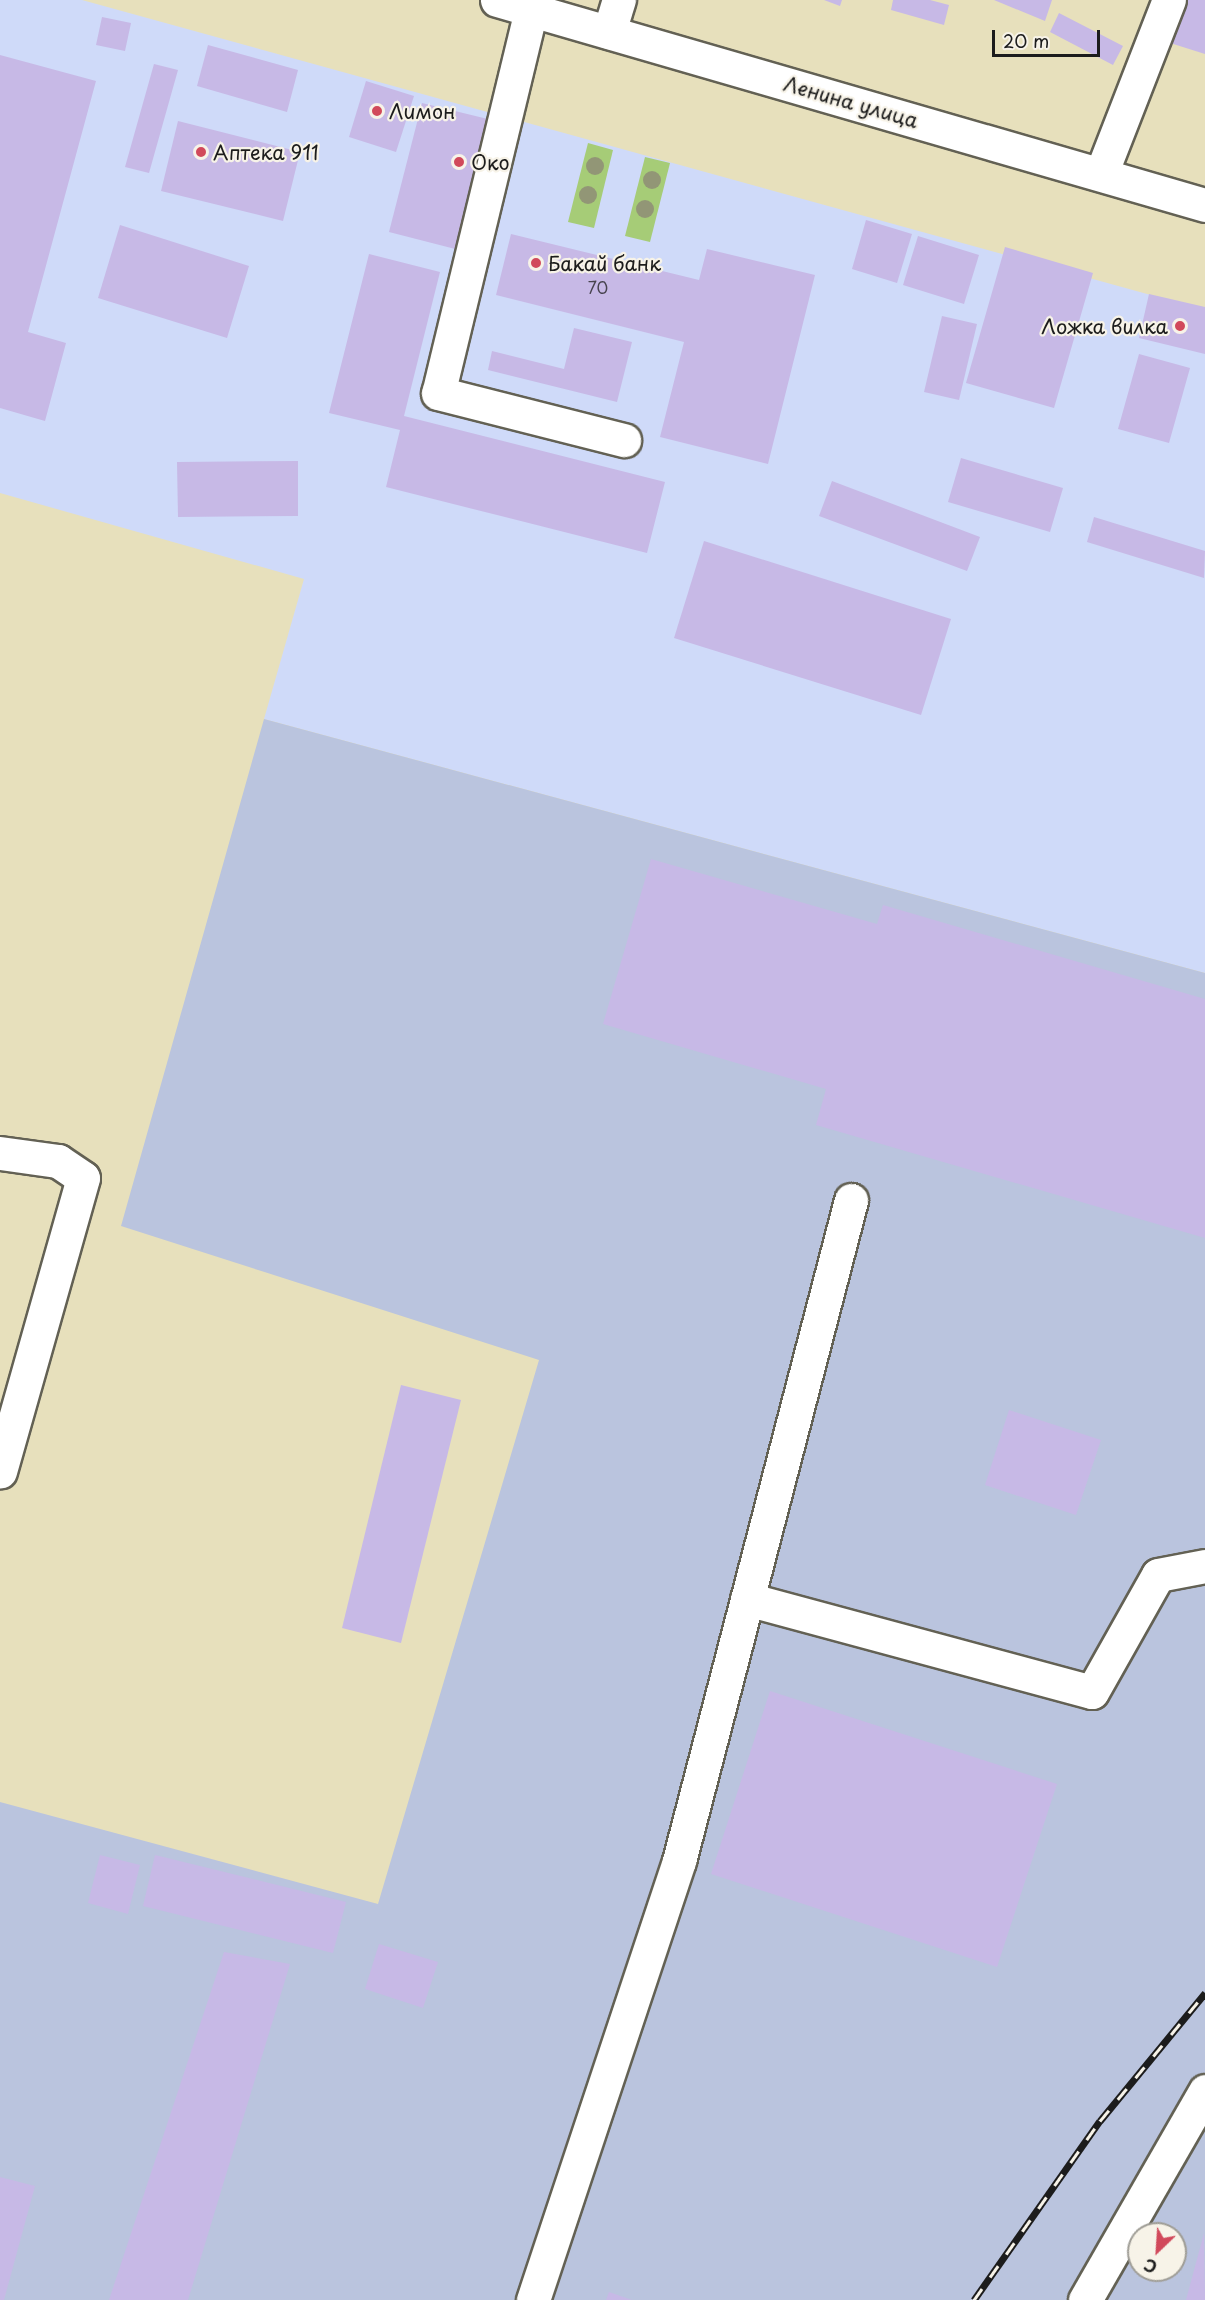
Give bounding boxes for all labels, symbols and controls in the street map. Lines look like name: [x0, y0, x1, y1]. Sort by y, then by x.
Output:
scale bar: [995, 18, 1103, 56]
text: 20 m: [1003, 27, 1049, 54]
street label: Ленина улица: [780, 71, 922, 133]
place label: Лимон: [389, 99, 456, 123]
marker: Лимон: [370, 104, 384, 118]
place label: Аптека 911: [213, 140, 320, 164]
marker: Аптека 911: [194, 145, 208, 159]
place label: Око: [471, 150, 510, 174]
marker: Око: [452, 155, 466, 169]
place label: Бакай банк: [548, 251, 663, 275]
marker: Бакай банк: [529, 256, 543, 270]
house number: 70: [588, 277, 608, 297]
place label: Ложка вилка: [1038, 314, 1168, 338]
marker: Ложка вилка: [1173, 319, 1187, 333]
north arrow: [1127, 2222, 1187, 2282]
text: С: [1140, 2253, 1161, 2280]

